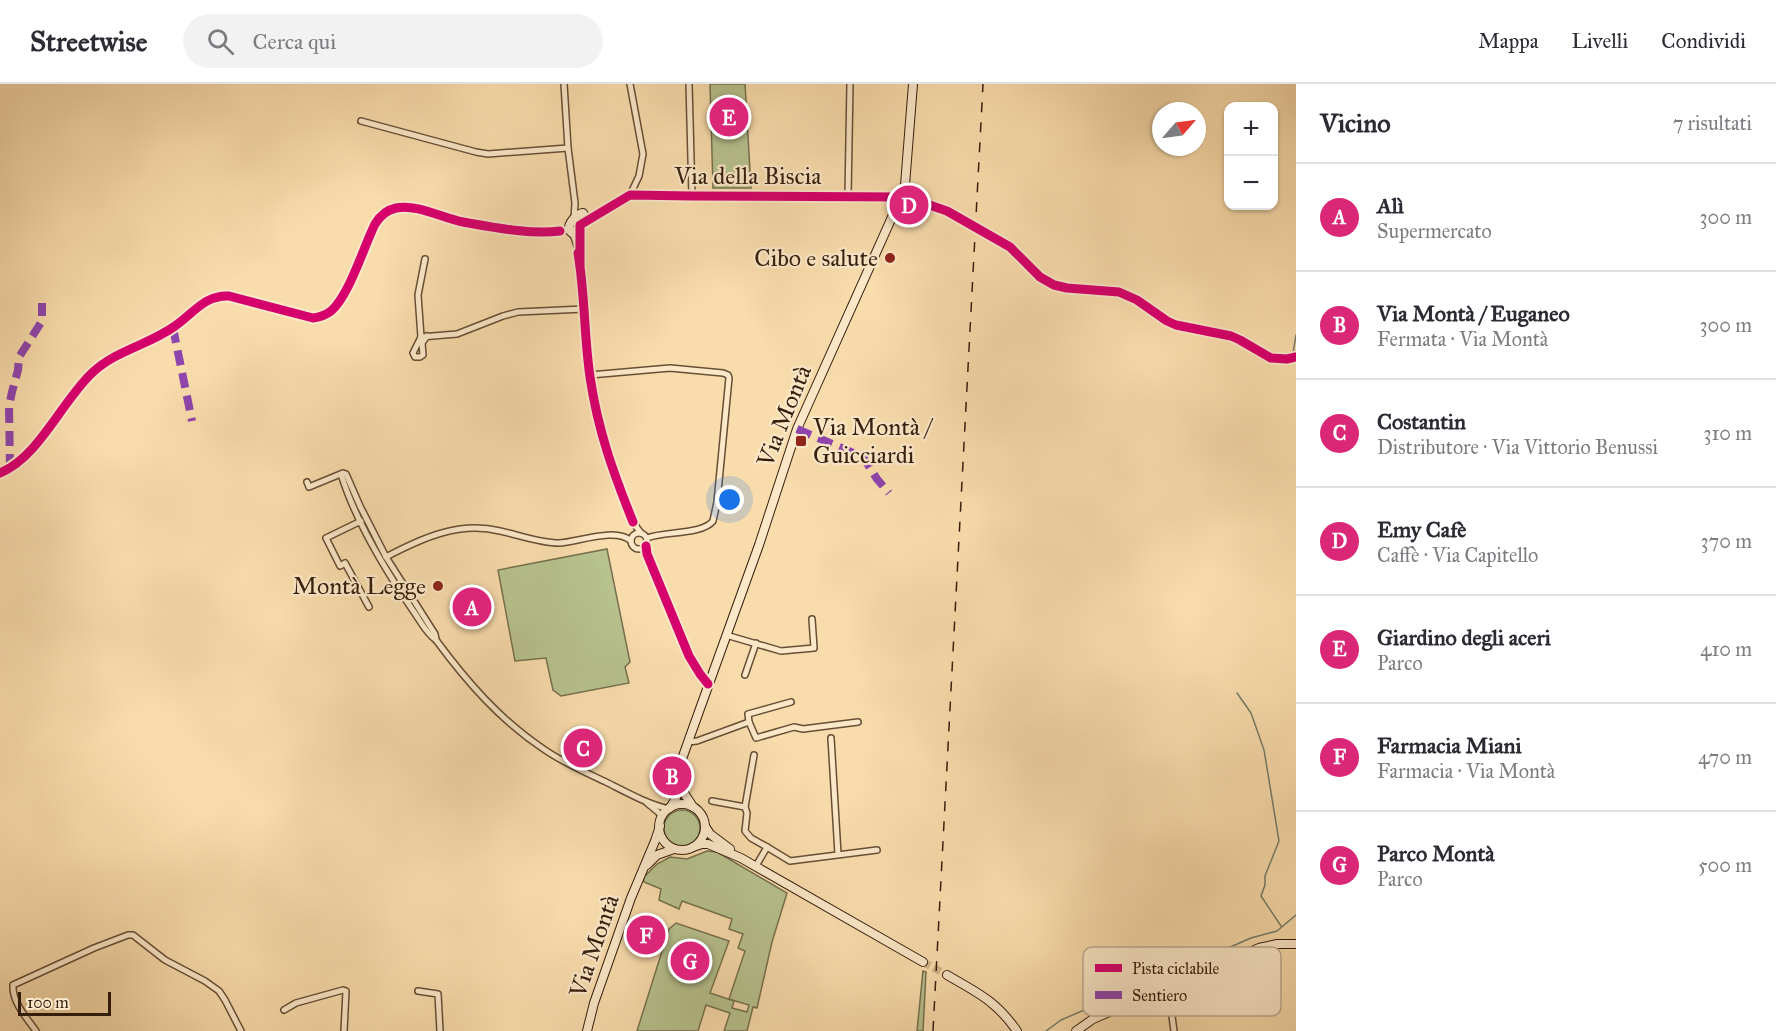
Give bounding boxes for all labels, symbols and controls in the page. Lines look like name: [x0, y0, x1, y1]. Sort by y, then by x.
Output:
search box: [183, 14, 603, 68]
text: Streetwise: [30, 24, 147, 59]
icon: search: [204, 25, 237, 58]
text: Cerca qui: [252, 28, 336, 55]
text: Mappa: [1478, 28, 1539, 54]
text: Livelli: [1572, 28, 1628, 54]
text: Condividi: [1661, 28, 1746, 54]
pin: E: [710, 94, 748, 140]
north arrow: [1152, 102, 1206, 156]
map controls: [1224, 102, 1278, 210]
button: +: [1224, 102, 1278, 156]
text: Vicino: [1320, 107, 1391, 139]
text: 7 risultati: [1673, 111, 1752, 135]
button: −: [1224, 156, 1278, 210]
street label: Via della Biscia: [674, 161, 822, 191]
pin: D: [890, 182, 928, 228]
text: Alì: [1377, 192, 1404, 219]
text: A: [1333, 205, 1346, 229]
text: 300 m: [1700, 205, 1752, 229]
text: Supermercato: [1377, 219, 1492, 243]
place label: Cibo e salute: [754, 243, 878, 273]
marker: Cibo e salute: [883, 251, 897, 265]
text: Via Montà / Euganeo: [1377, 300, 1570, 327]
text: B: [1333, 313, 1346, 337]
text: 300 m: [1700, 313, 1752, 337]
text: Fermata · Via Montà: [1377, 327, 1548, 351]
street label: Via Montà: [750, 360, 818, 472]
text: Costantin: [1377, 408, 1466, 435]
place label: Via Montà / Guicciardi: [812, 412, 934, 470]
text: C: [1333, 421, 1346, 445]
text: 310 m: [1703, 421, 1752, 445]
marker: Via Montà / Guicciardi: [794, 434, 808, 448]
text: Distributore · Via Vittorio Benussi: [1377, 435, 1658, 459]
your location: [715, 485, 744, 514]
text: Emy Cafè: [1377, 516, 1467, 543]
text: D: [1332, 529, 1347, 553]
text: 370 m: [1701, 529, 1752, 553]
text: Caffè · Via Capitello: [1377, 543, 1538, 567]
place label: Montà Legge: [292, 571, 426, 601]
marker: Montà Legge: [431, 579, 445, 593]
pin: A: [452, 584, 492, 630]
text: Giardino degli aceri: [1377, 624, 1551, 651]
text: E: [1332, 637, 1347, 661]
text: 410 m: [1700, 637, 1752, 661]
text: Parco: [1377, 651, 1423, 675]
pin: C: [564, 726, 602, 770]
text: Farmacia Miani: [1377, 732, 1522, 759]
text: F: [1333, 745, 1346, 769]
text: 470 m: [1698, 745, 1752, 769]
pin: B: [652, 754, 692, 798]
text: Farmacia · Via Montà: [1377, 759, 1555, 783]
text: Parco Montà: [1377, 840, 1494, 867]
text: G: [1332, 853, 1347, 877]
text: 500 m: [1698, 853, 1752, 877]
text: Parco: [1377, 867, 1423, 891]
street label: Via Montà: [562, 890, 626, 1002]
pin: F: [626, 912, 666, 958]
pin: G: [670, 938, 710, 984]
legend: [1083, 947, 1281, 1016]
text: Pista ciclabile: [1132, 959, 1220, 978]
text: Sentiero: [1132, 986, 1187, 1005]
scale bar: [18, 989, 111, 1016]
text: 100 m: [27, 993, 69, 1012]

